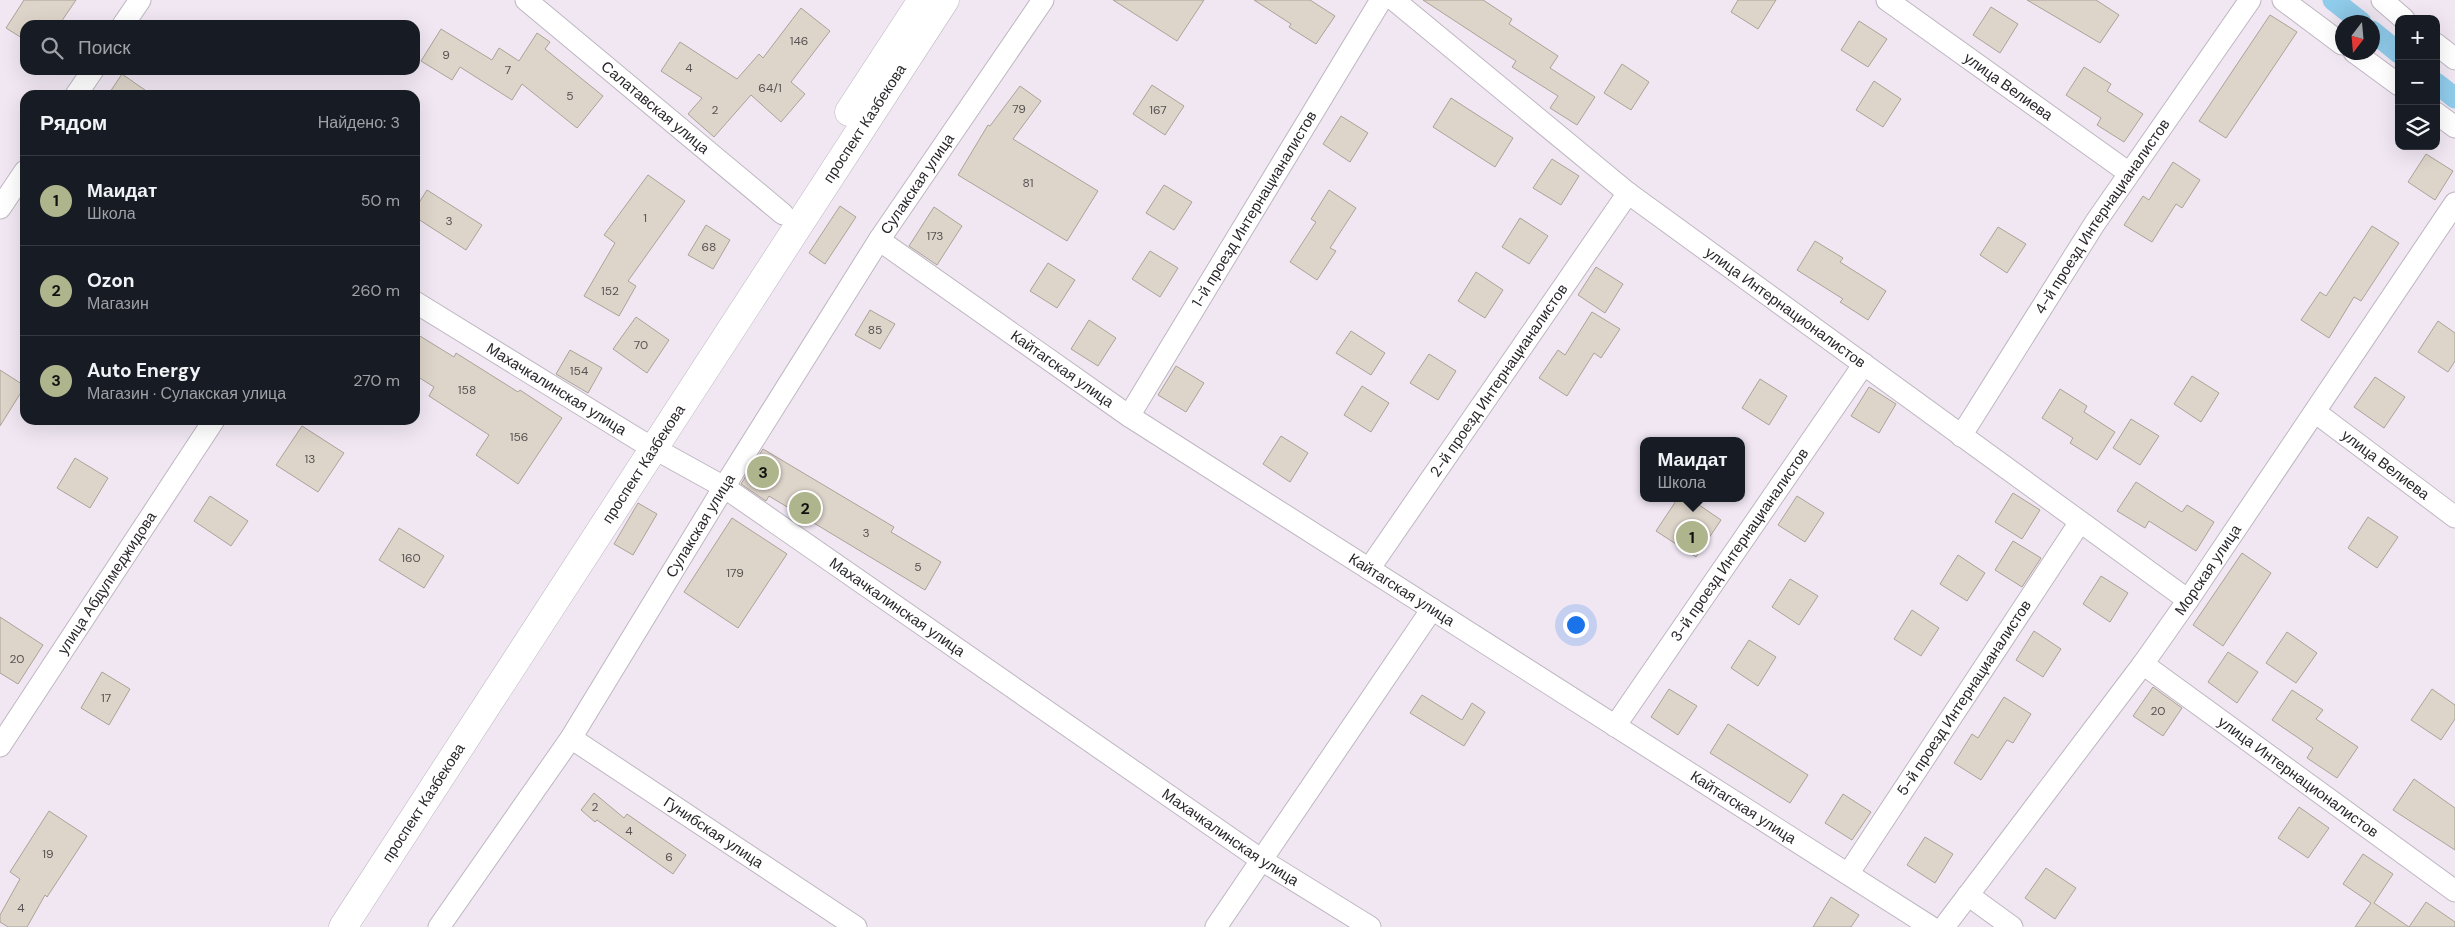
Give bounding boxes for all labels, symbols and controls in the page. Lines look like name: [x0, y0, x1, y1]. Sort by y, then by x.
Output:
north arrow: [2335, 15, 2380, 60]
map controls: [2395, 15, 2440, 150]
button: +: [2395, 15, 2440, 60]
search box: [20, 20, 420, 75]
house number: 146: [790, 33, 808, 49]
icon: search: [38, 34, 66, 62]
text: Поиск: [78, 35, 131, 60]
house number: 9: [442, 47, 450, 63]
street label: улица Велиева: [1960, 48, 2057, 126]
street label: Салатавская улица: [597, 57, 714, 159]
house number: 4: [685, 60, 693, 76]
street label: проспект Казбекова: [819, 60, 911, 187]
button: −: [2395, 60, 2440, 105]
house number: 7: [505, 62, 511, 78]
house number: 64/1: [758, 80, 782, 96]
house number: 5: [566, 88, 574, 104]
house number: 79: [1012, 101, 1026, 117]
house number: 2: [712, 102, 719, 118]
house number: 167: [1149, 102, 1167, 118]
button: layers: [2395, 105, 2440, 150]
street label: 1-й проезд Интернацианалистов: [1187, 107, 1322, 311]
text: Рядом: [40, 109, 107, 137]
text: Найдено: 3: [318, 112, 400, 133]
street label: 4-й проезд Интернацианалистов: [2030, 115, 2174, 318]
street label: Сулакская улица: [876, 129, 959, 238]
house number: 81: [1023, 175, 1033, 191]
text: Маидат: [87, 178, 157, 203]
text: 1: [53, 190, 59, 211]
text: 50 m: [361, 190, 400, 211]
text: Школа: [87, 203, 136, 224]
house number: 1: [643, 210, 647, 226]
house number: 3: [445, 213, 453, 229]
house number: 173: [927, 228, 943, 244]
house number: 68: [702, 239, 716, 255]
street label: улица Интернационалистов: [1701, 242, 1870, 373]
text: Ozon: [87, 268, 135, 293]
text: 2: [51, 280, 61, 301]
text: 260 m: [351, 280, 400, 301]
street label: 2-й проезд Интернацианалистов: [1425, 280, 1572, 481]
house number: 152: [601, 283, 619, 299]
text: Магазин: [87, 293, 149, 314]
house number: 85: [868, 322, 882, 338]
street label: Кайтагская улица: [1007, 326, 1118, 413]
house number: 70: [634, 337, 648, 353]
street label: Махачкалинская улица: [483, 338, 631, 440]
text: Auto Energy: [87, 358, 201, 383]
house number: 154: [570, 363, 588, 379]
text: 3: [51, 370, 61, 391]
text: 270 m: [353, 370, 400, 391]
house number: 158: [458, 382, 476, 398]
text: Магазин · Сулакская улица: [87, 383, 286, 404]
street label: проспект Казбекова: [598, 400, 690, 527]
street label: улица Велиева: [2337, 425, 2434, 505]
house number: 156: [510, 429, 528, 445]
popup: [1640, 437, 1745, 502]
street label: 3-й проезд Интернацианалистов: [1666, 444, 1813, 645]
text: Маидат: [1657, 447, 1728, 472]
house number: 13: [305, 451, 315, 467]
pin: 3: [747, 453, 779, 491]
street label: Сулакская улица: [661, 470, 740, 581]
text: Школа: [1657, 472, 1706, 493]
pin: 2: [789, 489, 821, 527]
street label: улица Абдулмеджидова: [53, 507, 161, 658]
pin: 1: [1676, 518, 1708, 556]
street label: Морская улица: [2170, 520, 2246, 619]
house number: 3: [862, 525, 870, 541]
street label: Кайтагская улица: [1345, 549, 1459, 631]
house number: 160: [401, 550, 421, 566]
street label: Махачкалинская улица: [825, 553, 970, 662]
house number: 5: [914, 559, 922, 575]
house number: 179: [726, 565, 744, 581]
street label: 5-й проезд Интернацианалистов: [1892, 596, 2036, 800]
your location: [1563, 612, 1589, 638]
house number: 20: [9, 651, 25, 667]
house number: 17: [101, 690, 111, 706]
house number: 20: [2150, 703, 2166, 719]
street label: улица Интернационалистов: [2214, 712, 2383, 842]
street label: проспект Казбекова: [378, 739, 470, 866]
street label: Кайтагская улица: [1686, 766, 1800, 849]
street label: Махачкалинская улица: [1158, 784, 1303, 891]
street label: Гунибская улица: [660, 792, 768, 873]
house number: 2: [592, 799, 599, 815]
house number: 4: [625, 823, 633, 839]
house number: 19: [42, 846, 54, 862]
house number: 6: [665, 849, 673, 865]
house number: 4: [17, 900, 25, 916]

